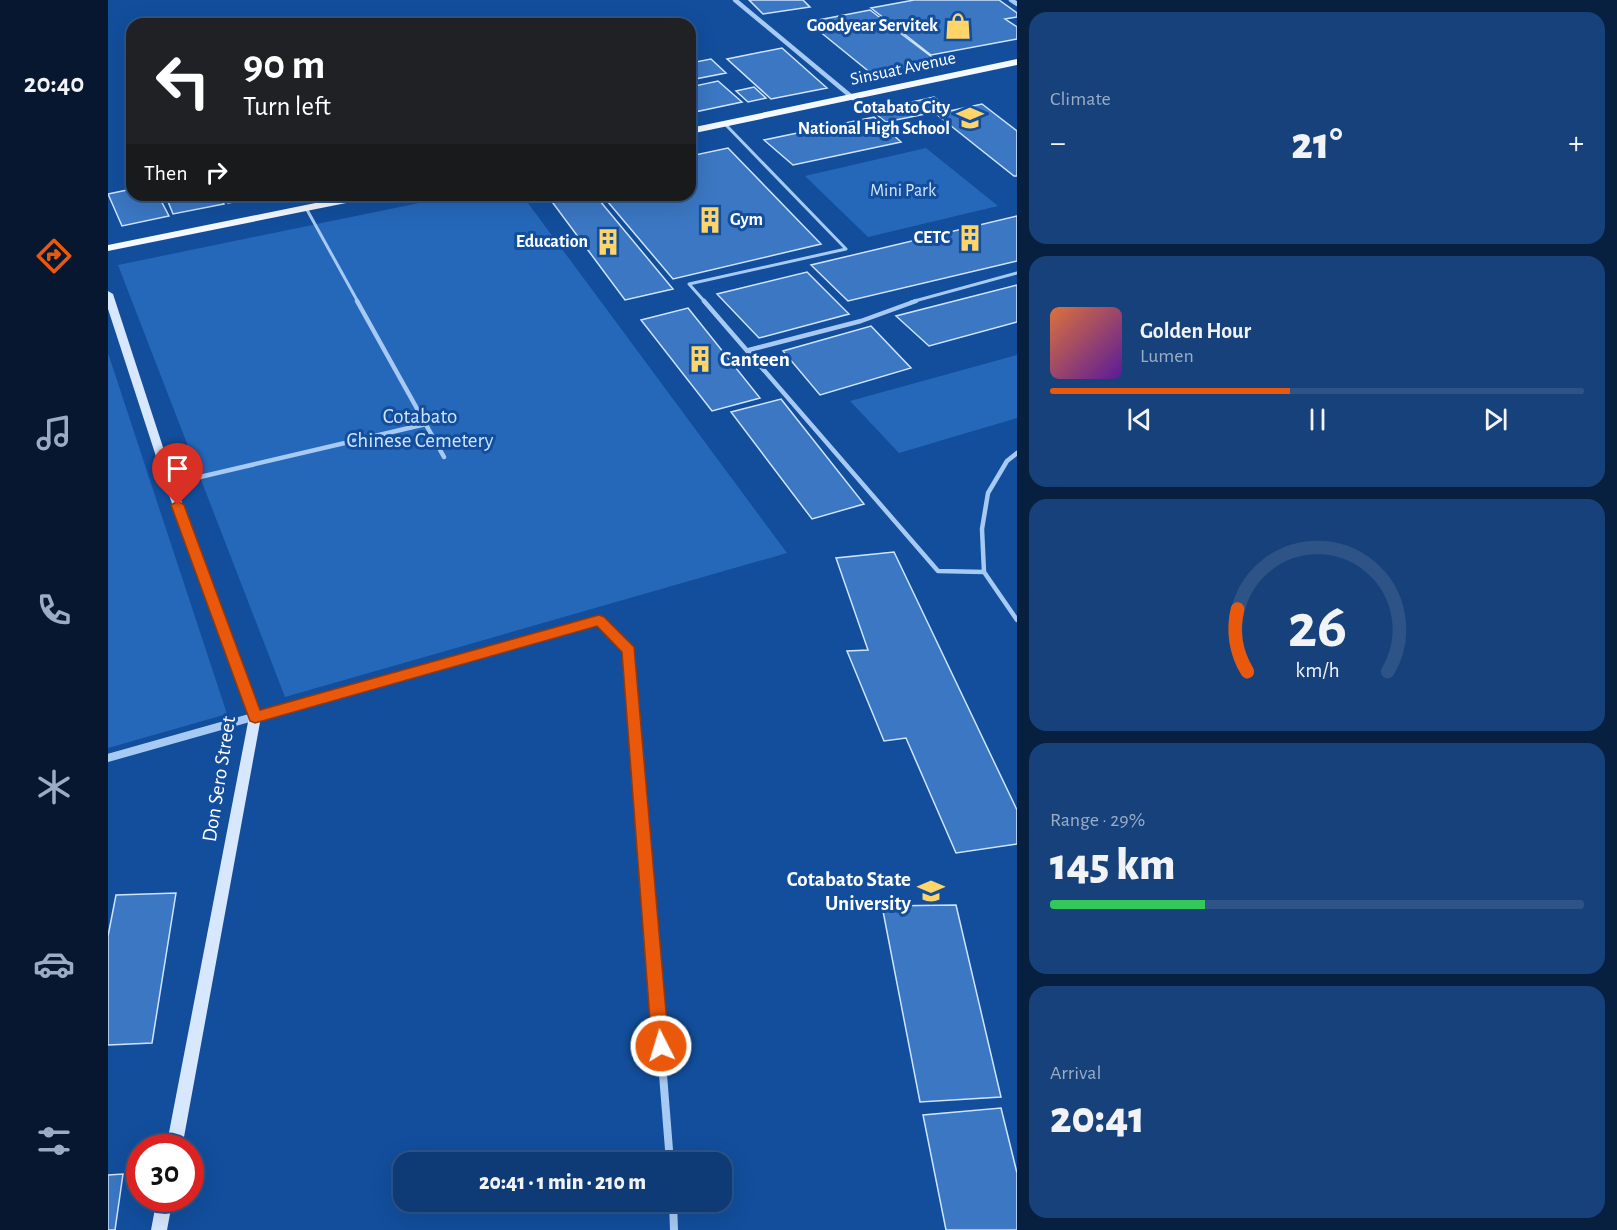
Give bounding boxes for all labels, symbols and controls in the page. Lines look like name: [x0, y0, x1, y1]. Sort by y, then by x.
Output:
shop icon: Goodyear Servitek: [943, 11, 973, 41]
place label: Goodyear Servitek: [807, 17, 938, 35]
icon: left: [144, 42, 222, 120]
text: 90 m: [243, 44, 325, 86]
street label: Sinsuat Avenue: [849, 49, 957, 89]
text: 20:40: [24, 70, 84, 97]
text: Climate: [1050, 89, 1111, 109]
text: Turn left: [243, 93, 331, 120]
place label: Cotabato City National High School: [798, 99, 951, 138]
school or university icon: Cotabato City National High School: [955, 103, 985, 133]
text: 21°: [1291, 122, 1343, 167]
text: −: [1050, 127, 1066, 160]
text: +: [1568, 127, 1584, 160]
icon: right: [200, 156, 233, 189]
text: Then: [144, 162, 188, 184]
park label: Mini Park: [870, 182, 937, 200]
building icon: Gym: [695, 205, 725, 235]
place label: Gym: [730, 211, 763, 229]
building icon: CETC: [955, 223, 985, 253]
building icon: Education: [593, 227, 623, 257]
place label: CETC: [914, 229, 951, 247]
place label: Education: [516, 233, 588, 251]
icon: directions: [33, 235, 75, 277]
text: Golden Hour: [1140, 320, 1251, 342]
building icon: Canteen: [685, 344, 715, 374]
text: Lumen: [1140, 346, 1194, 366]
place label: Canteen: [720, 349, 790, 370]
icon: previous: [1123, 403, 1156, 436]
icon: pause: [1301, 403, 1334, 436]
icon: next: [1479, 403, 1512, 436]
park label: Cotabato Chinese Cemetery: [346, 406, 494, 451]
icon: music: [33, 412, 75, 454]
pin: [152, 443, 203, 505]
icon: arrive: [161, 452, 194, 485]
icon: phone: [33, 589, 75, 631]
text: 26: [1287, 596, 1347, 658]
text: km/h: [1295, 660, 1339, 681]
street label: Don Sero Street: [199, 714, 239, 843]
icon: climate: [33, 766, 75, 808]
text: Range · 29%: [1050, 810, 1145, 830]
text: 145 km: [1050, 843, 1175, 888]
place label: Cotabato State University: [787, 869, 912, 914]
school or university icon: Cotabato State University: [916, 876, 946, 906]
icon: car: [33, 943, 75, 985]
position arrow: [629, 1014, 693, 1078]
text: Arrival: [1050, 1063, 1101, 1083]
text: 20:41: [1050, 1096, 1145, 1141]
icon: filters: [33, 1120, 75, 1162]
speed limit sign: 30: [126, 1134, 204, 1212]
text: 20:41 · 1 min · 210 m: [479, 1171, 646, 1193]

